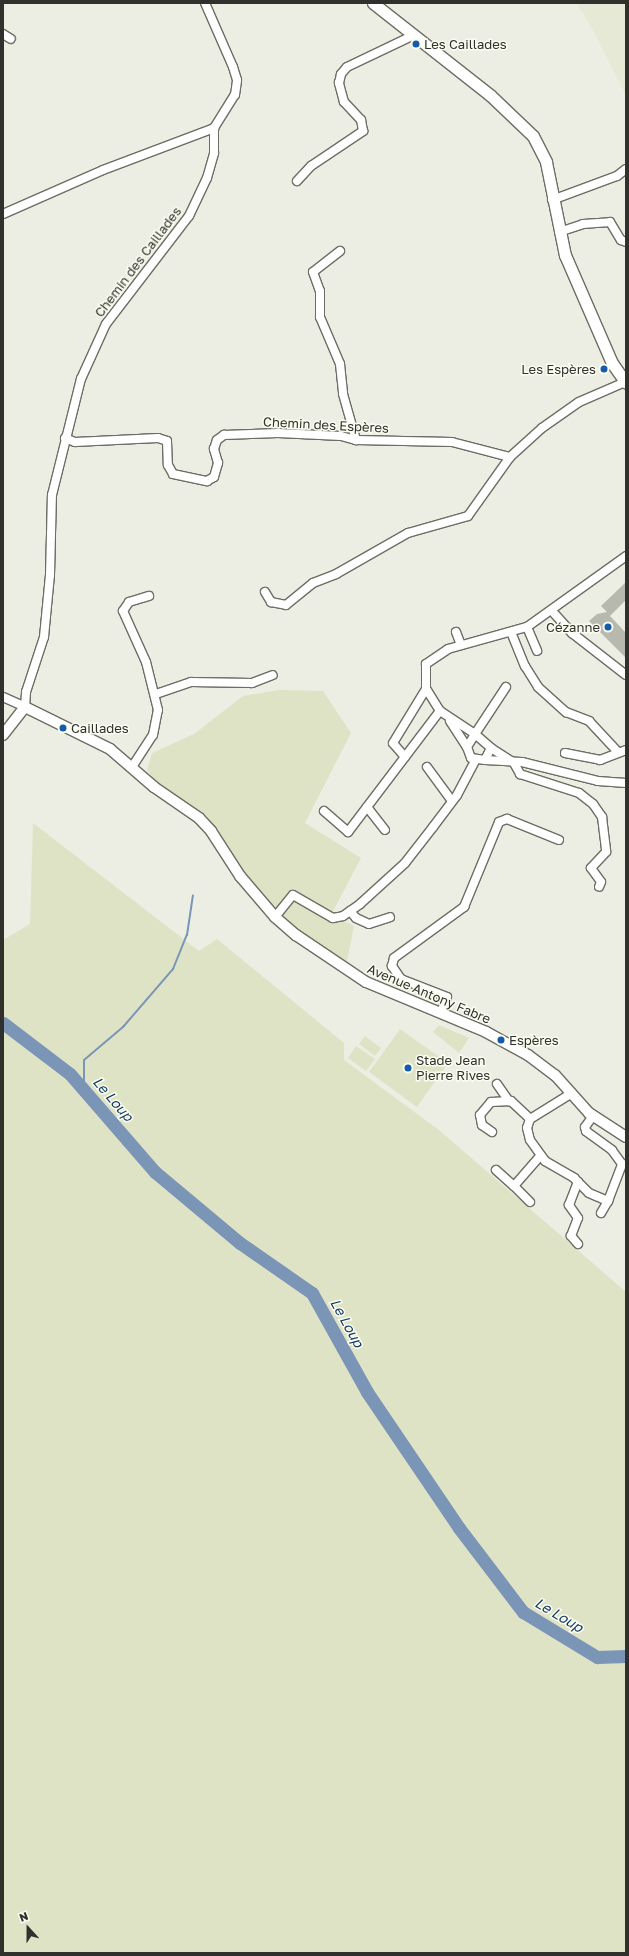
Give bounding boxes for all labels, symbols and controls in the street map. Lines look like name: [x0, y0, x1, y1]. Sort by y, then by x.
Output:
place label: Les Caillades: [424, 36, 507, 52]
marker: Les Caillades: [411, 39, 421, 49]
street label: Chemin des Caillades: [91, 204, 185, 320]
place label: Les Espères: [521, 361, 596, 377]
marker: Les Espères: [599, 364, 609, 374]
street label: Chemin des Espères: [263, 414, 389, 436]
place label: Cézanne: [546, 619, 600, 635]
marker: Cézanne: [603, 622, 613, 632]
place label: Caillades: [71, 720, 129, 736]
marker: Caillades: [58, 723, 68, 733]
street label: Avenue Antony Fabre: [365, 961, 493, 1027]
place label: Espères: [509, 1032, 559, 1048]
marker: Espères: [496, 1035, 506, 1045]
place label: Stade Jean Pierre Rives: [416, 1053, 490, 1084]
marker: Stade Jean Pierre Rives: [403, 1063, 413, 1073]
water label: Le Loup: [89, 1074, 137, 1124]
water label: Le Loup: [327, 1296, 367, 1350]
water label: Le Loup: [532, 1594, 586, 1636]
north arrow: [8, 1908, 48, 1948]
text: N: [17, 1909, 30, 1924]

